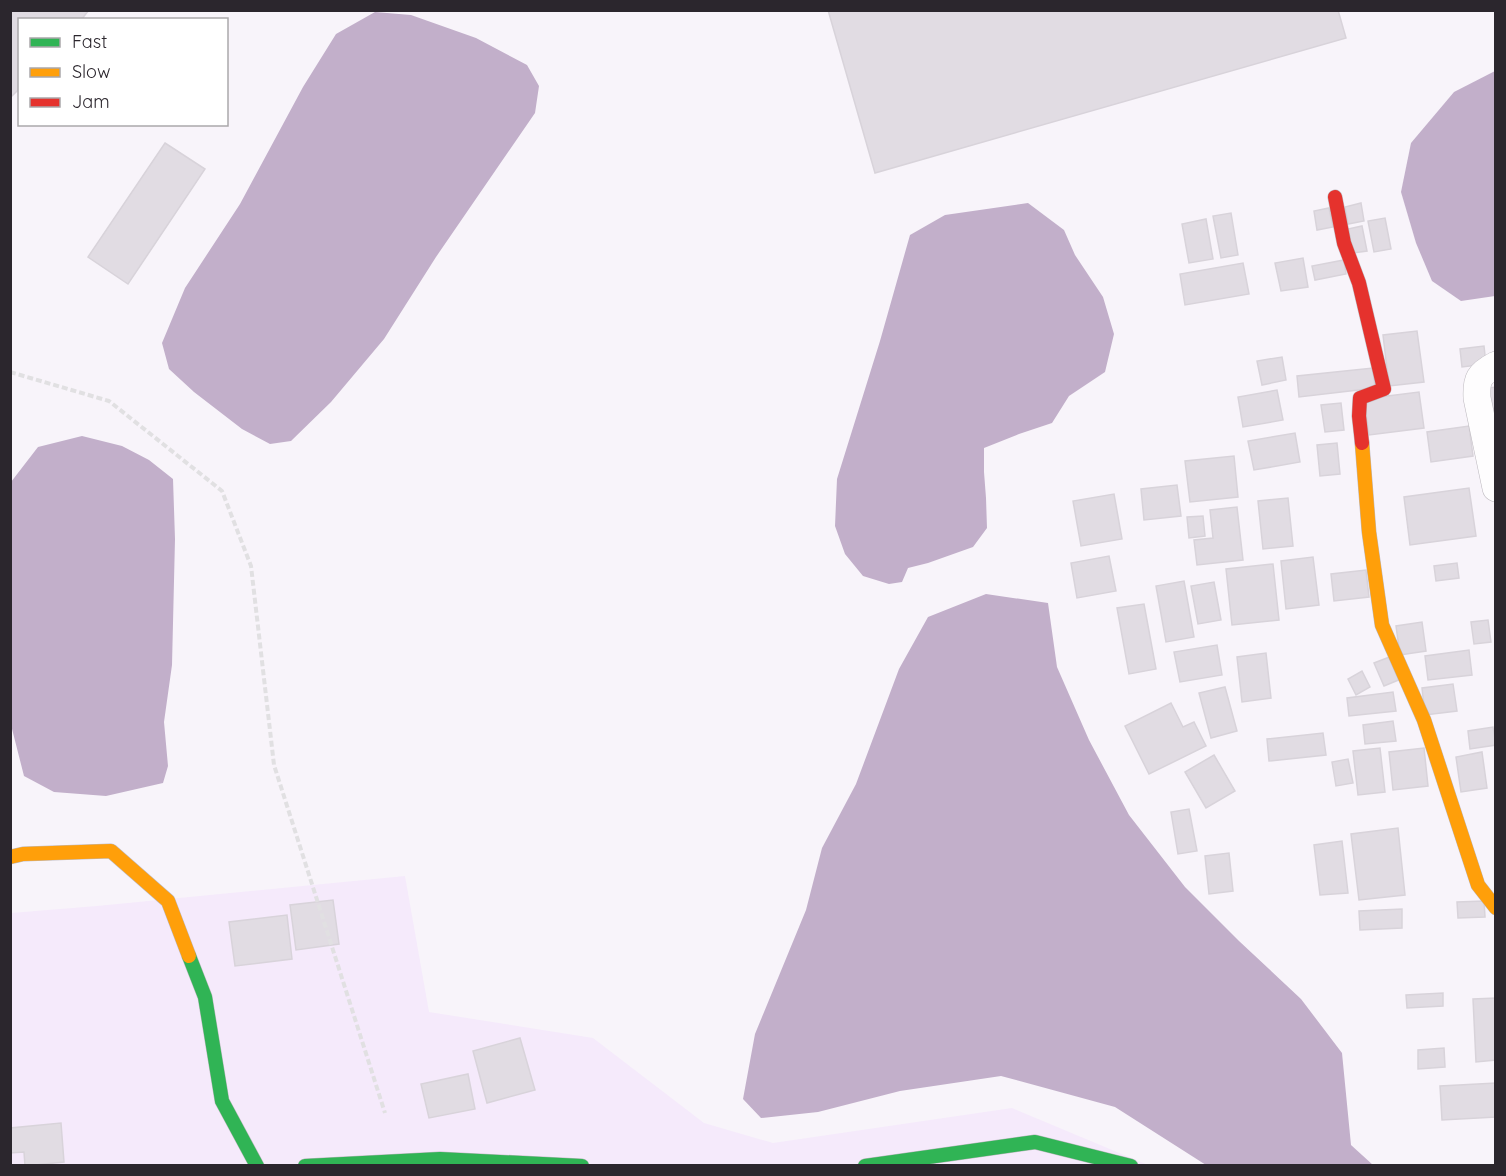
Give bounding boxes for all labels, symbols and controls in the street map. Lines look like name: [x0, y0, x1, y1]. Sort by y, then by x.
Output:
legend: [18, 18, 228, 126]
text: Fast: [72, 30, 107, 53]
text: Slow: [72, 60, 110, 83]
text: Jam: [72, 90, 110, 113]

